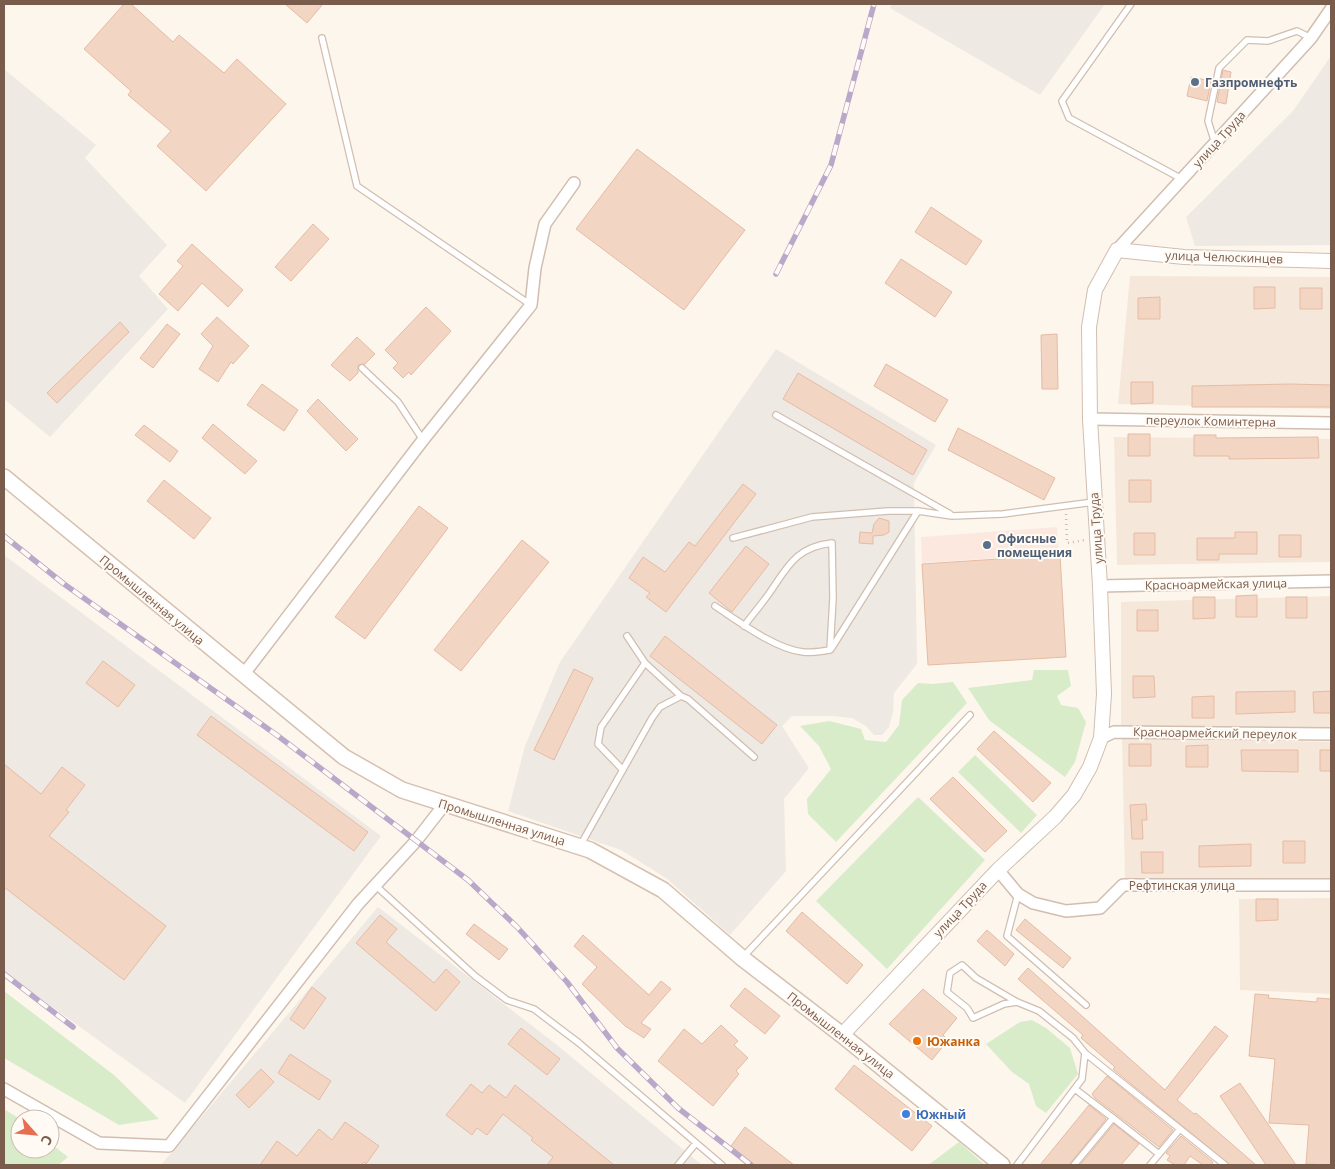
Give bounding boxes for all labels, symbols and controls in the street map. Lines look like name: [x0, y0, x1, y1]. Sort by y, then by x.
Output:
place label: Газпромнефть: [1205, 74, 1297, 91]
marker: Газпромнефть: [1189, 76, 1201, 88]
street label: улица Труда: [1189, 107, 1249, 171]
street label: улица Челюскинцев: [1165, 246, 1283, 268]
street label: переулок Коминтерна: [1146, 411, 1276, 431]
street label: улица Труда: [1085, 492, 1107, 564]
place label: Офисные помещения: [997, 530, 1072, 561]
marker: Офисные помещения: [981, 539, 993, 551]
street label: Промышленная улица: [96, 551, 208, 649]
street label: Красноармейская улица: [1145, 574, 1287, 594]
street label: Красноармейский переулок: [1133, 723, 1298, 743]
street label: Промышленная улица: [436, 795, 568, 849]
street label: улица Труда: [929, 877, 991, 941]
street label: Рефтинская улица: [1129, 877, 1235, 894]
street label: Промышленная улица: [784, 988, 898, 1082]
place label: Южанка: [927, 1033, 980, 1050]
marker: Южанка: [911, 1035, 923, 1047]
place label: Южный: [916, 1106, 966, 1123]
marker: Южный: [900, 1108, 912, 1120]
north arrow: [10, 1109, 60, 1159]
text: С: [37, 1132, 58, 1148]

